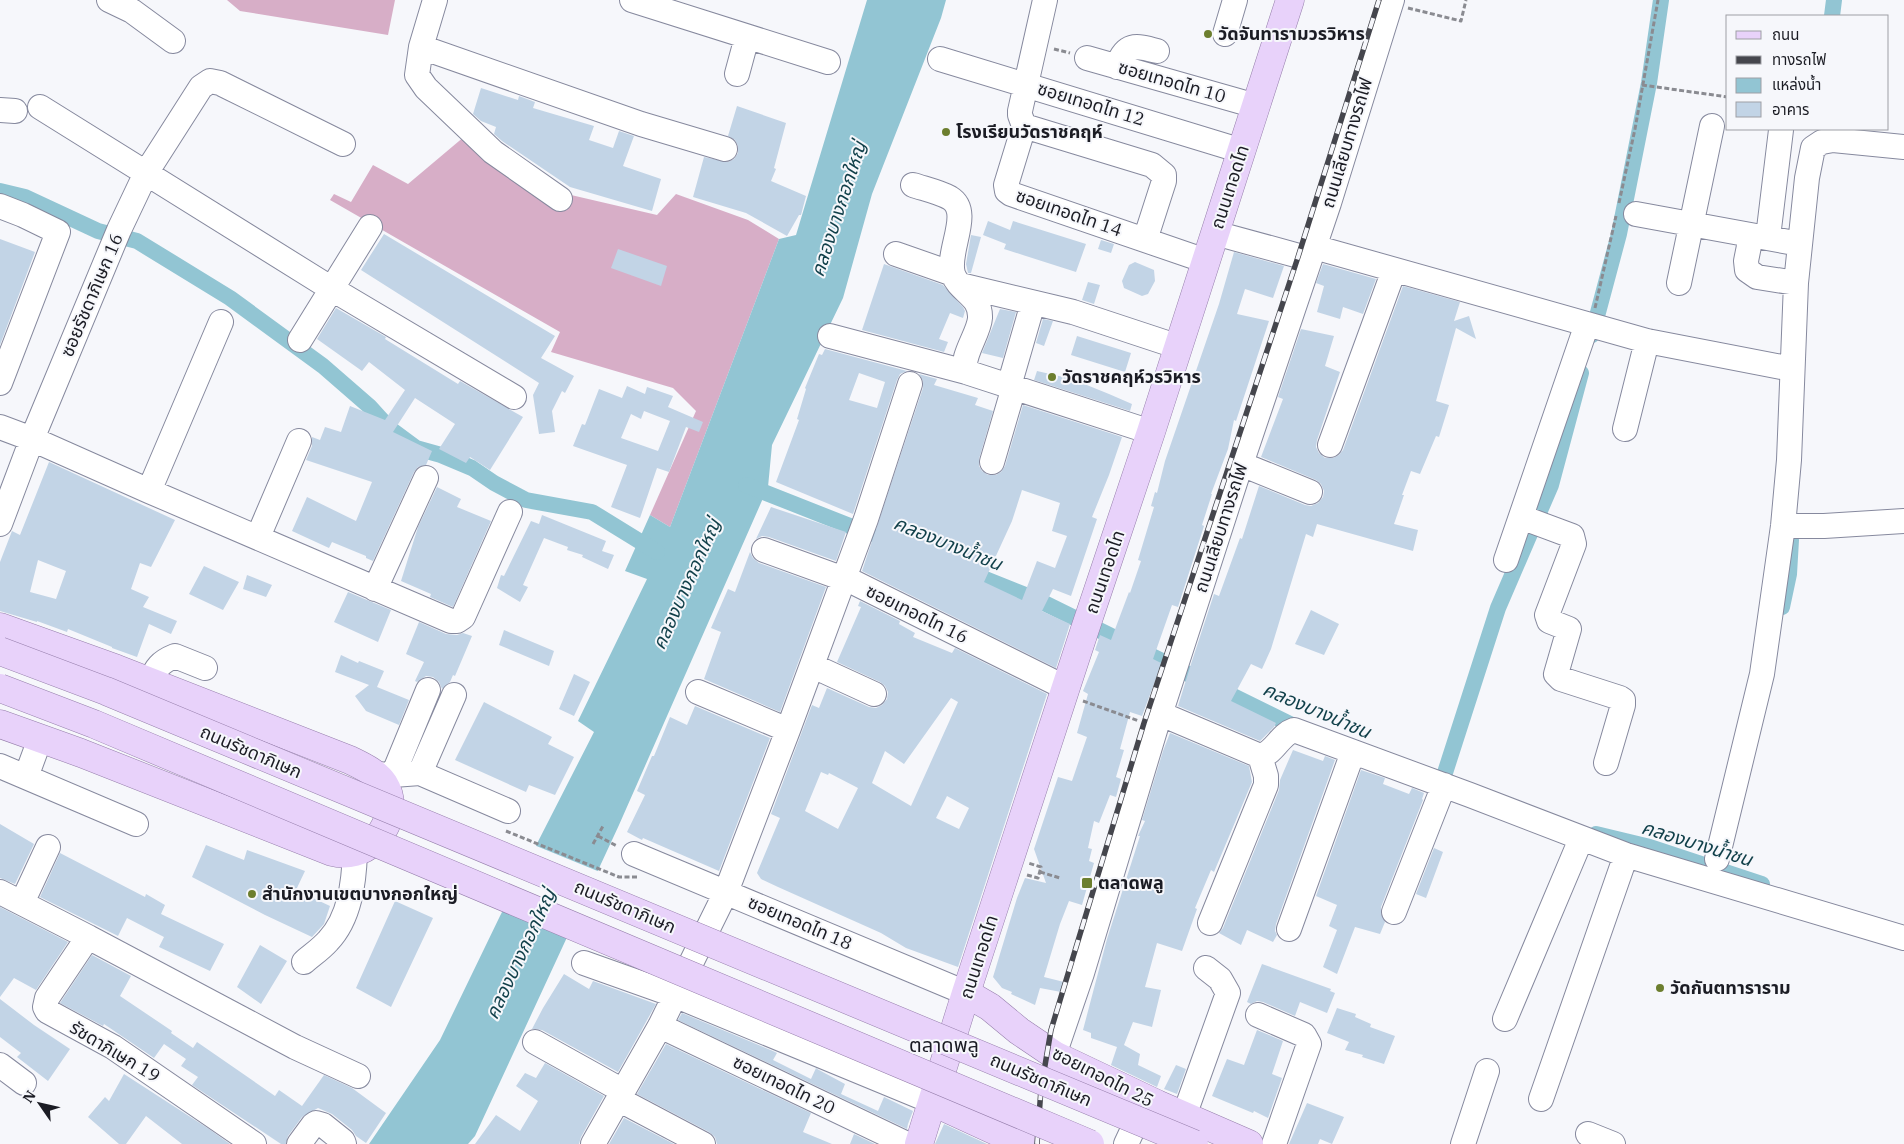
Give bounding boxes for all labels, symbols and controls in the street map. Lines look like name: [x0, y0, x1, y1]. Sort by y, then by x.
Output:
legend: [1726, 15, 1889, 130]
place label: วัดจันทารามวรวิหาร: [1218, 22, 1365, 45]
text: ถนน: [1772, 25, 1799, 44]
marker: วัดจันทารามวรวิหาร: [1202, 28, 1214, 40]
text: ทางรถไฟ: [1772, 50, 1826, 69]
street label: ซอยเทอดไท 10: [1116, 55, 1229, 108]
text: แหล่งน้ำ: [1772, 74, 1821, 94]
street label: ถนนเลียบทางรถไฟ: [1316, 75, 1377, 211]
street label: ซอยเทอดไท 12: [1035, 76, 1148, 131]
text: อาคาร: [1772, 100, 1809, 119]
place label: โรงเรียนวัดราชคฤห์: [956, 120, 1103, 143]
marker: โรงเรียนวัดราชคฤห์: [940, 126, 952, 138]
water label: คลองบางกอกใหญ่: [805, 136, 872, 280]
street label: ถนนเทอดไท: [1205, 142, 1254, 232]
street label: ซอยเทอดไท 14: [1013, 184, 1125, 241]
street label: ซอยรัชดาภิเษก 16: [55, 229, 128, 360]
place label: วัดราชคฤห์วรวิหาร: [1062, 365, 1201, 388]
marker: วัดราชคฤห์วรวิหาร: [1046, 371, 1058, 383]
street label: ถนนเลียบทางรถไฟ: [1189, 460, 1252, 596]
water label: คลองบางน้ำชน: [890, 510, 1007, 576]
water label: คลองบางกอกใหญ่: [646, 512, 727, 653]
street label: ถนนเทอดไท: [1079, 527, 1130, 617]
street label: ซอยเทอดไท 16: [862, 579, 972, 648]
water label: คลองบางน้ำชน: [1260, 676, 1376, 744]
street label: ถนนรัชดาภิเษก: [197, 720, 306, 783]
water label: คลองบางน้ำชน: [1639, 814, 1757, 872]
place label: ตลาดพลู: [1098, 871, 1164, 894]
street label: ถนนรัชดาภิเษก: [571, 875, 680, 938]
marker: ตลาดพลู: [1080, 876, 1094, 890]
place label: สำนักงานเขตบางกอกใหญ่: [262, 882, 458, 905]
water label: คลองบางกอกใหญ่: [479, 882, 562, 1023]
marker: สำนักงานเขตบางกอกใหญ่: [246, 888, 258, 900]
street label: ซอยเทอดไท 18: [745, 890, 856, 955]
street label: ถนนเทอดไท: [954, 912, 1003, 1002]
place label: วัดกันตทาราราม: [1670, 976, 1791, 999]
marker: วัดกันตทาราราม: [1654, 982, 1666, 994]
street label: รัชดาภิเษก 19: [66, 1016, 165, 1087]
district label: ตลาดพลู: [909, 1031, 979, 1058]
street label: ซอยเทอดไท 25: [1049, 1041, 1158, 1112]
street label: ถนนรัชดาภิเษก: [987, 1048, 1096, 1111]
street label: ซอยเทอดไท 20: [729, 1050, 839, 1119]
north arrow: [15, 1079, 65, 1129]
text: N: [19, 1087, 40, 1106]

